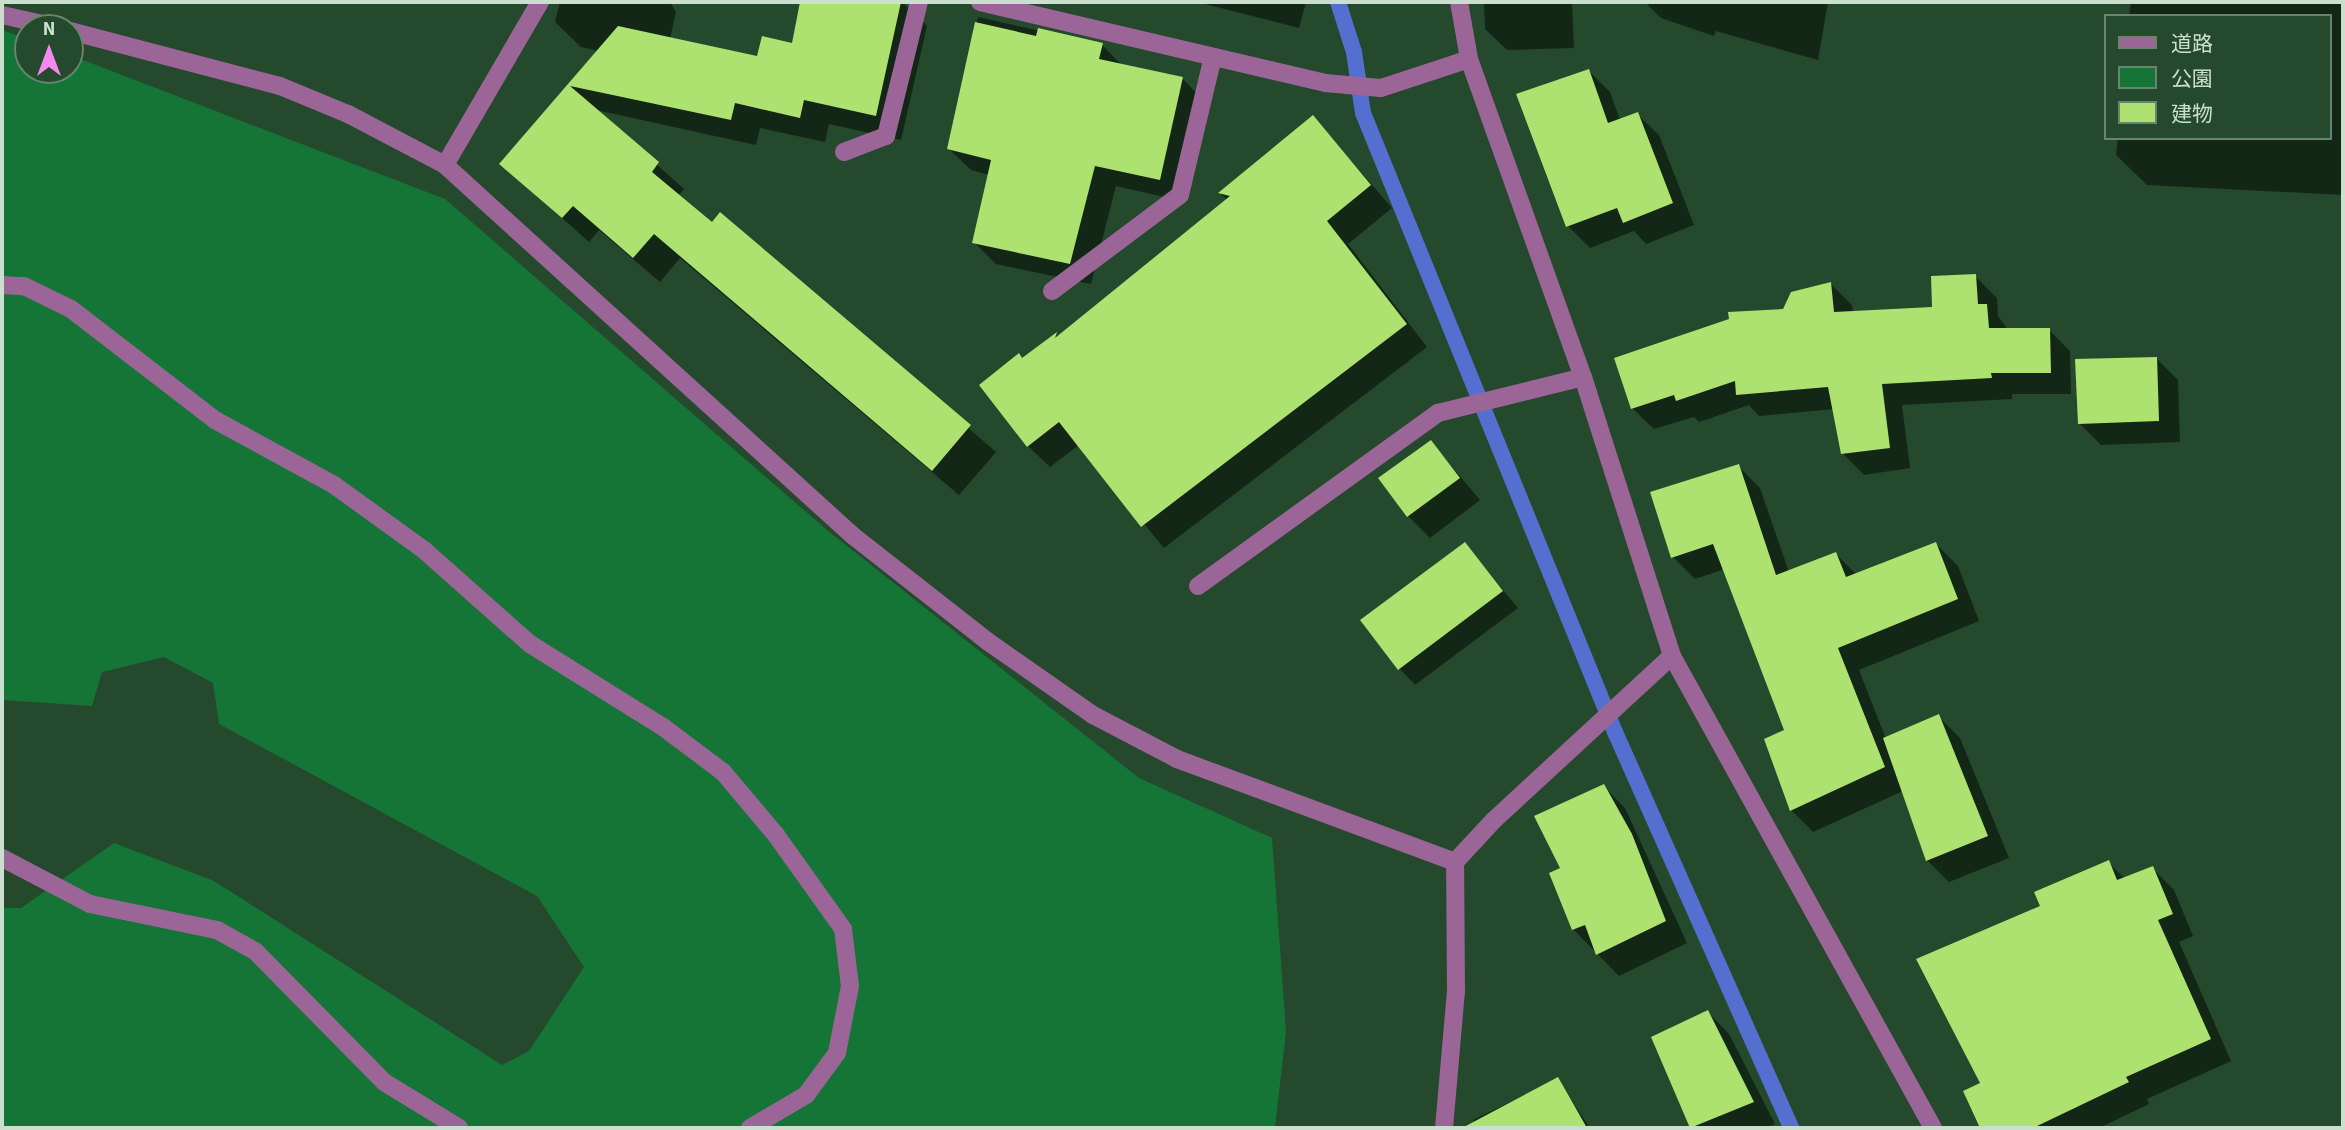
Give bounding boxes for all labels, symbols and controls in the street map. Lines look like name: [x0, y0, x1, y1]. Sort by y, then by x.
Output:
north arrow: [14, 14, 84, 84]
legend: [2104, 14, 2331, 140]
text: N: [43, 16, 55, 43]
text: 道路: [2171, 29, 2213, 59]
text: 公園: [2171, 64, 2213, 94]
text: 建物: [2171, 99, 2213, 129]

